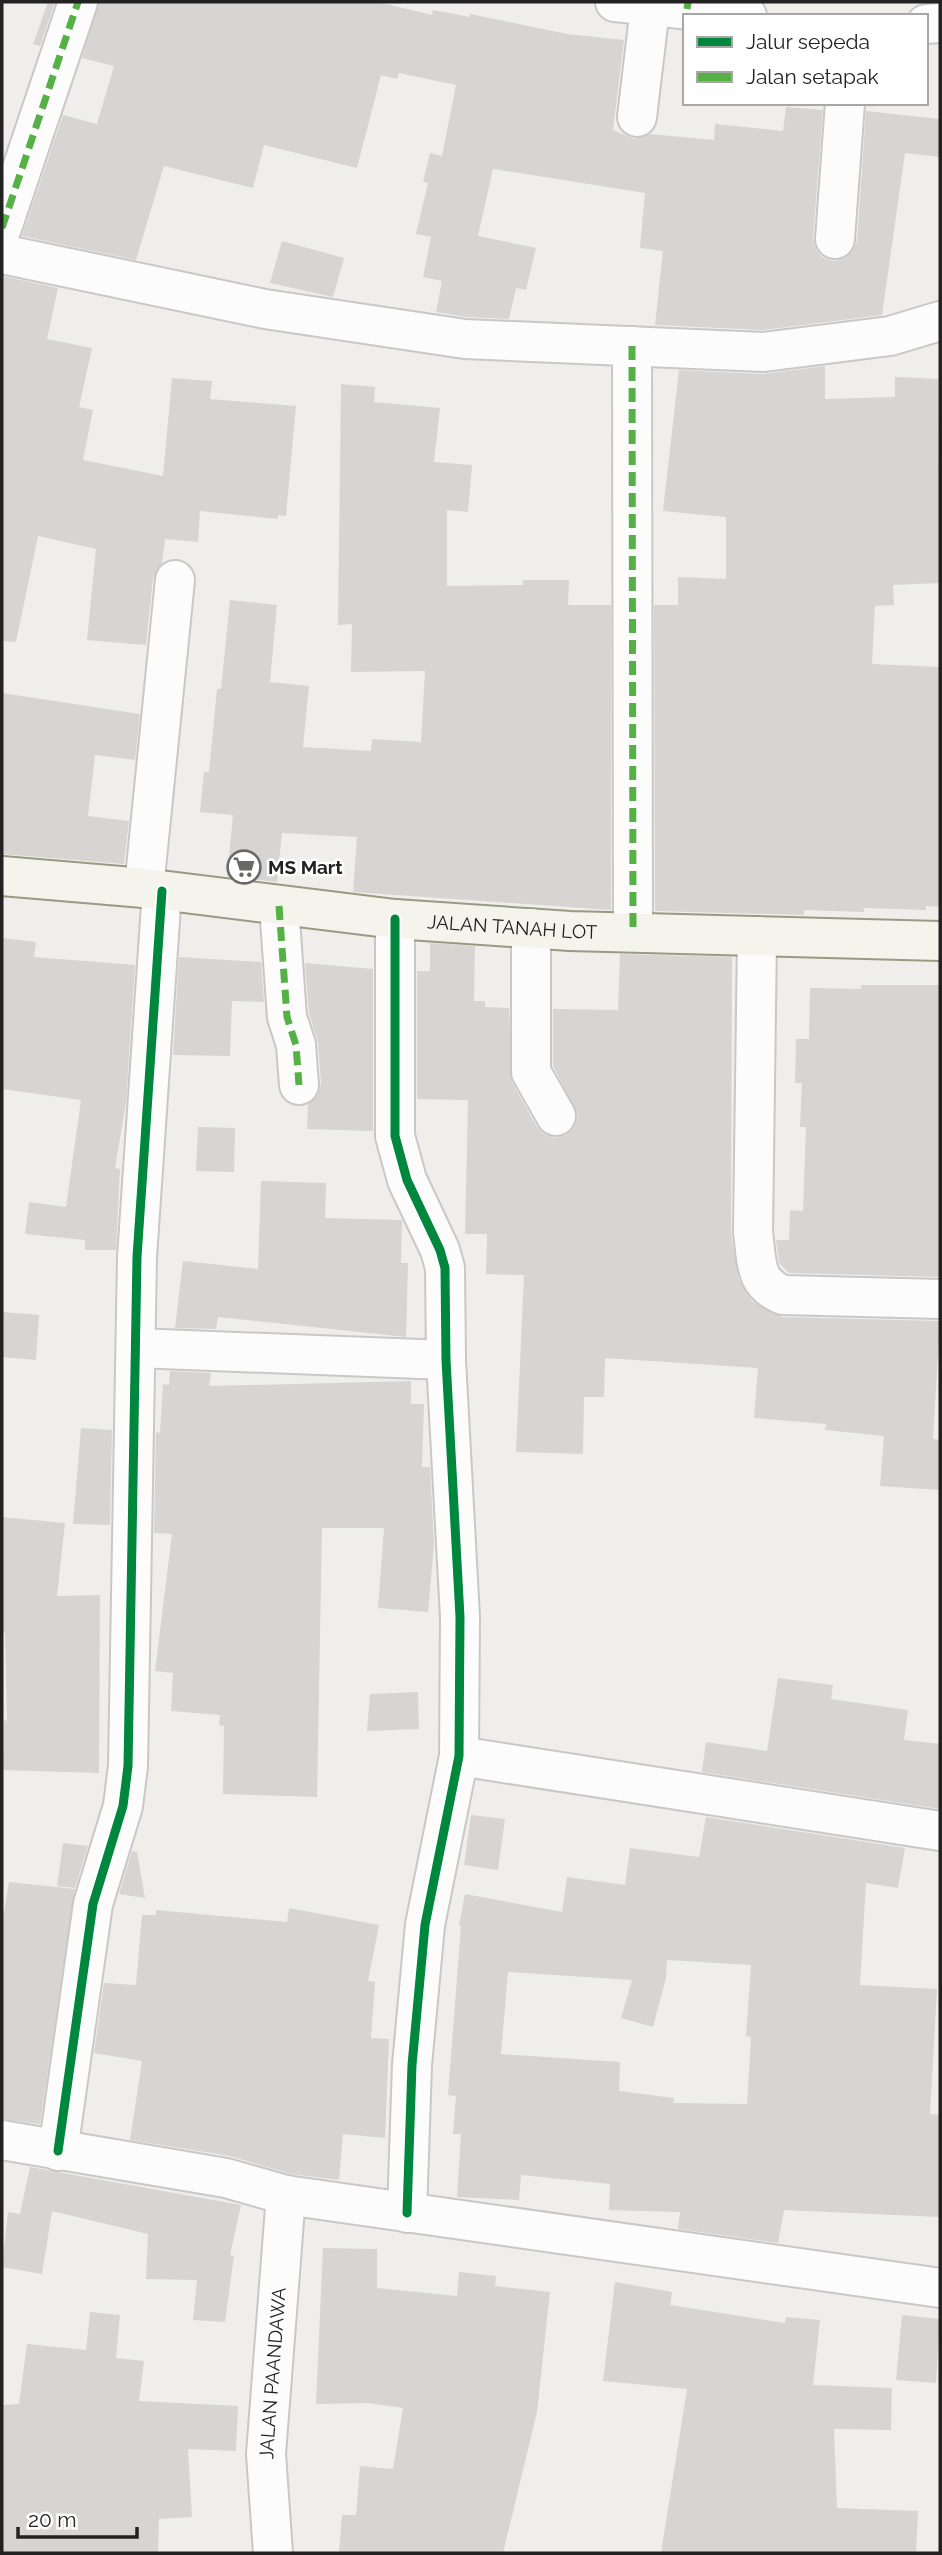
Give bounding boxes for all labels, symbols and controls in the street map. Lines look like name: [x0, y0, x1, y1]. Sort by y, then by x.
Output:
legend: [683, 14, 928, 105]
text: Jalur sepeda: [746, 29, 870, 54]
text: Jalan setapak: [746, 64, 879, 89]
supermarket icon: MS Mart: [225, 848, 263, 886]
place label: MS Mart: [268, 856, 343, 878]
street label: JALAN TANAH LOT: [427, 910, 598, 943]
street label: JALAN PAANDAWA: [255, 2286, 290, 2460]
scale bar: [18, 2496, 136, 2540]
text: 20 m: [28, 2507, 76, 2532]

